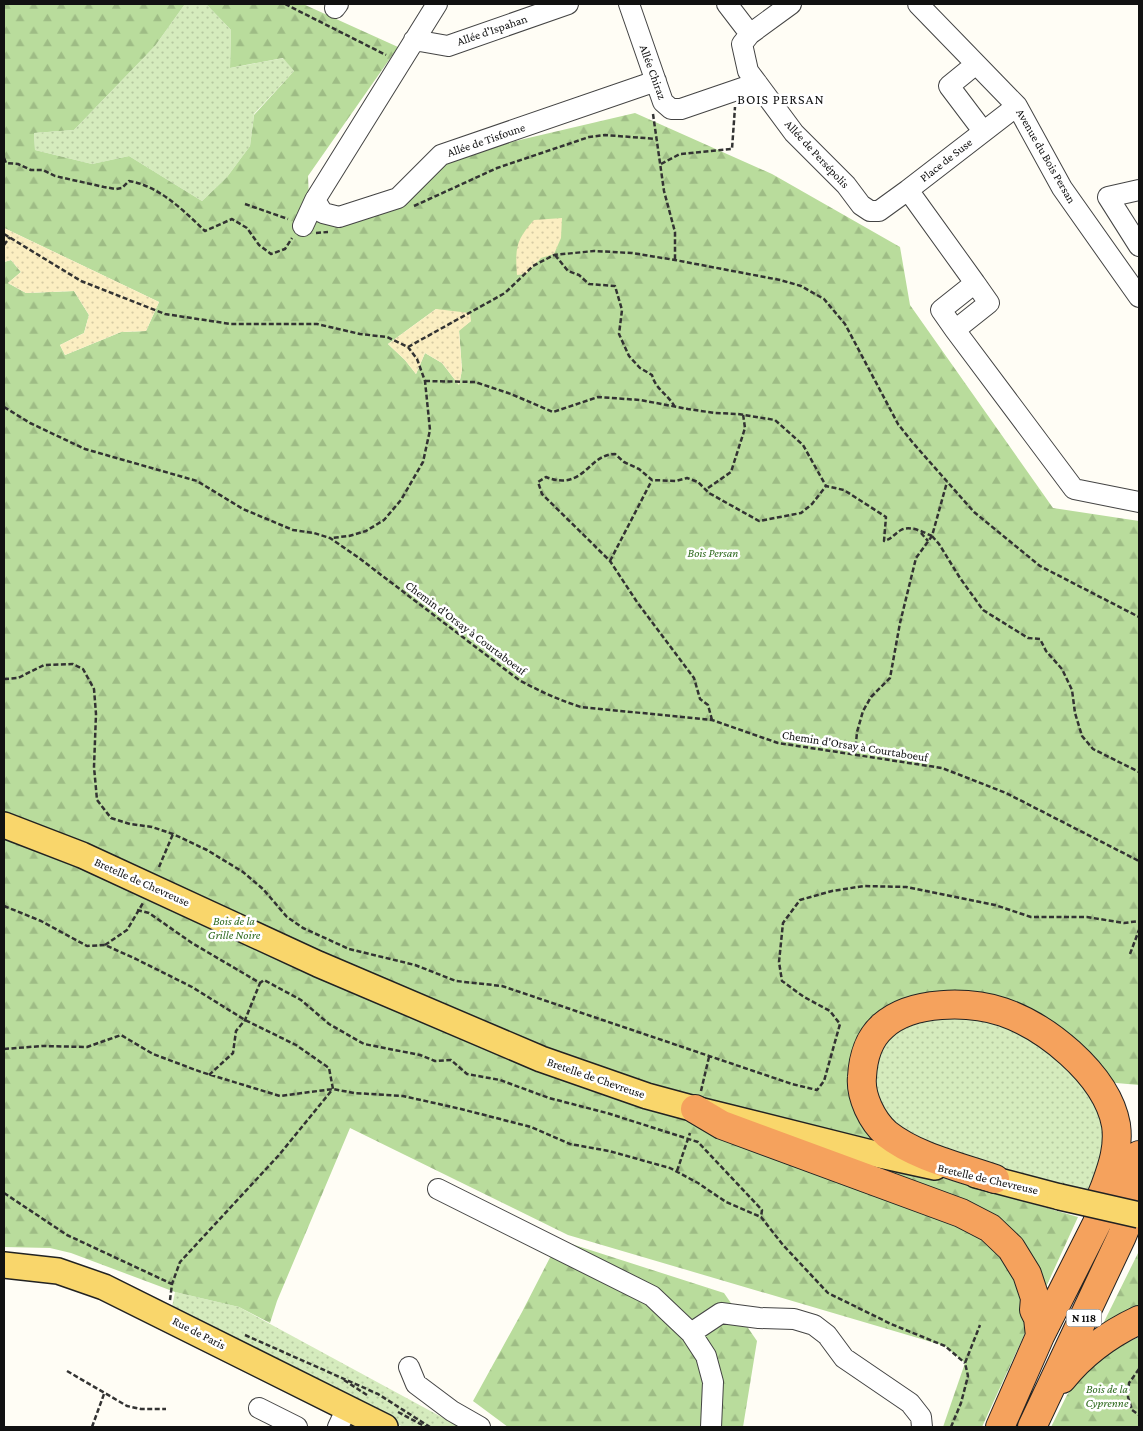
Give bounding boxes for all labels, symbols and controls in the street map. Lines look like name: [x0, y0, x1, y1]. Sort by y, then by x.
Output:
street label: Allée d'Ispahan: [455, 11, 530, 49]
street label: Allée Chiraz: [637, 43, 669, 101]
district label: BOIS PERSAN: [737, 91, 825, 107]
street label: Avenue du Bois Persan: [1013, 106, 1079, 206]
street label: Allée de Persépolis: [782, 117, 852, 191]
street label: Allée de Tisfoune: [445, 120, 527, 160]
street label: Place de Suse: [917, 135, 975, 185]
park label: Bois Persan: [688, 546, 738, 560]
street label: Chemin d'Orsay à Courtaboeuf: [403, 578, 530, 679]
street label: Chemin d'Orsay à Courtaboeuf: [781, 728, 930, 765]
street label: Bretelle de Chevreuse: [92, 855, 192, 909]
park label: Bois de la Grille Noire: [208, 914, 261, 942]
street label: Bretelle de Chevreuse: [545, 1055, 647, 1101]
street label: Bretelle de Chevreuse: [936, 1161, 1040, 1197]
road number: N 118: [1066, 1310, 1102, 1326]
street label: Rue de Paris: [170, 1314, 228, 1352]
park label: Bois de la Cyprenne: [1086, 1382, 1129, 1410]

